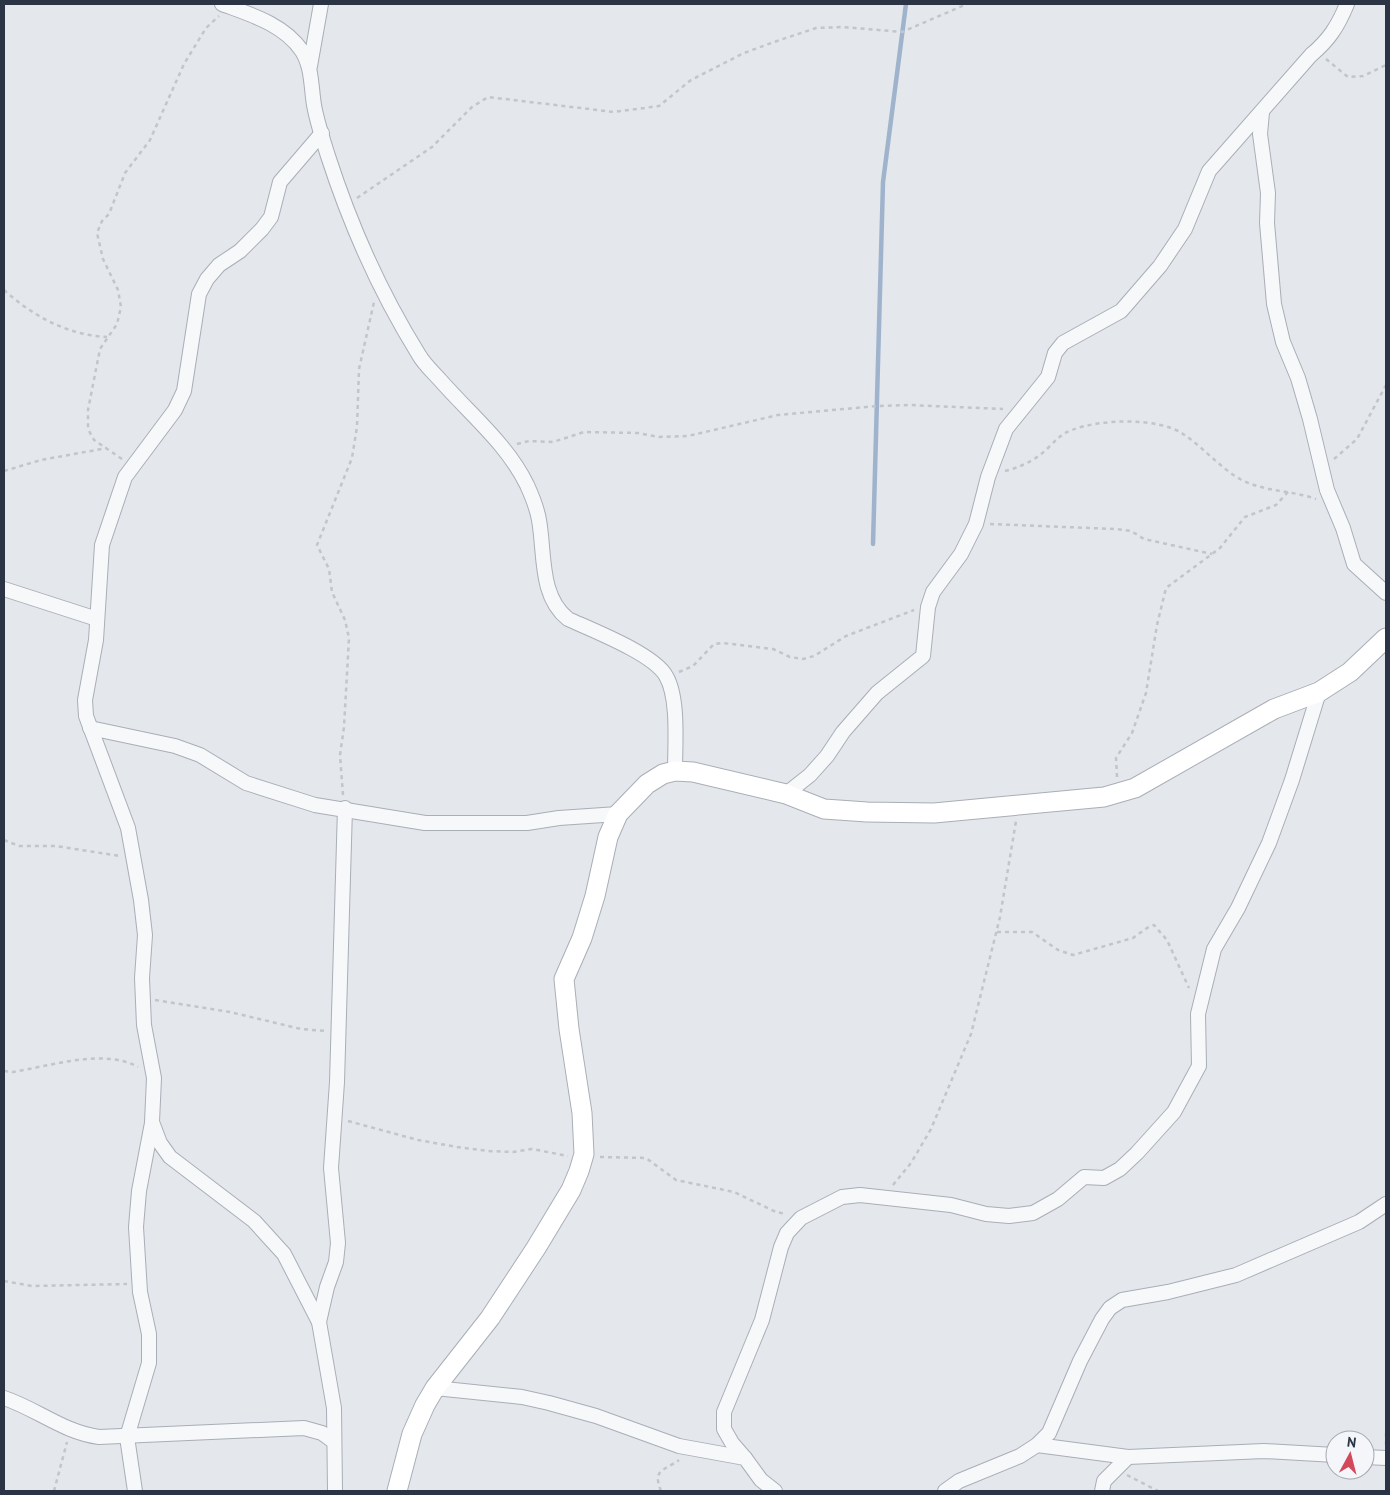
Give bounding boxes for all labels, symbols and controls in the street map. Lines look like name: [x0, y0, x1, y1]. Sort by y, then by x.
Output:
north arrow: [1325, 1430, 1375, 1480]
text: N: [1346, 1433, 1357, 1452]

